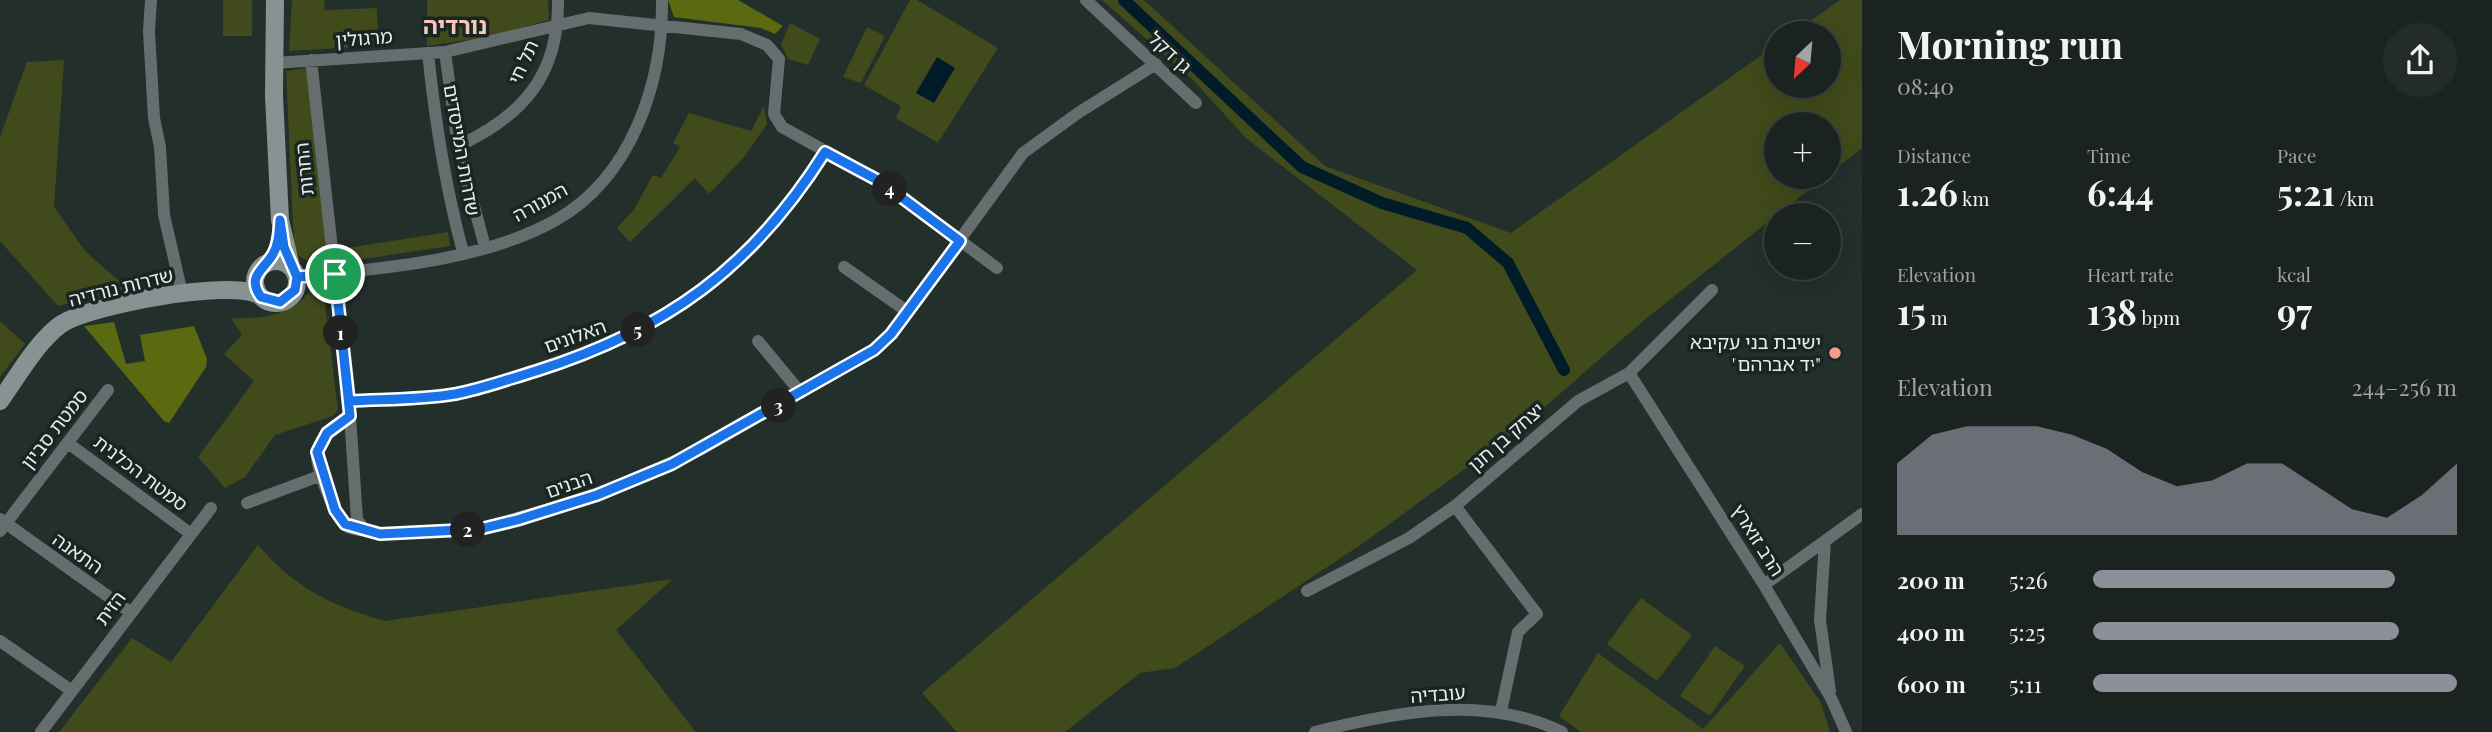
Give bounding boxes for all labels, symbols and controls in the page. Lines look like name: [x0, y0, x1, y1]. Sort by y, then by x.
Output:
district label: נורדיה: [423, 9, 487, 40]
text: Morning run: [1897, 18, 2123, 69]
north arrow: [1764, 21, 1841, 98]
map controls: [1764, 21, 1841, 280]
street label: מרגולין: [335, 22, 393, 52]
button: share: [2383, 23, 2457, 97]
street label: גן דקל: [1143, 25, 1198, 78]
street label: תל חי: [501, 35, 544, 88]
text: 08:40: [1897, 70, 1954, 101]
street label: שדרות המייסדים: [439, 82, 487, 218]
button: +: [1764, 112, 1841, 189]
street label: החרות: [287, 141, 319, 197]
text: Distance: [1897, 142, 1971, 168]
text: Time: [2087, 142, 2131, 168]
text: Pace: [2277, 142, 2316, 168]
text: 1.26: [1897, 168, 1958, 215]
text: 6:44: [2087, 168, 2154, 215]
text: 5:21: [2277, 168, 2335, 215]
pin: 4: [872, 172, 908, 206]
street label: המנורה: [507, 175, 572, 227]
text: 4: [884, 175, 895, 201]
text: km: [1958, 185, 1989, 211]
text: /km: [2335, 185, 2374, 211]
button: −: [1764, 203, 1841, 280]
pin: [305, 244, 365, 304]
icon: arrive: [316, 255, 354, 293]
street label: שדרות נורדיה: [66, 260, 176, 312]
text: Elevation: [1897, 261, 1976, 287]
text: Heart rate: [2087, 261, 2174, 287]
text: kcal: [2277, 261, 2311, 287]
text: 15: [1897, 287, 1926, 334]
text: 138: [2087, 287, 2137, 334]
text: 97: [2277, 287, 2312, 334]
text: m: [1926, 304, 1948, 330]
text: bpm: [2137, 304, 2180, 330]
street label: האלונים: [540, 312, 609, 358]
pin: 5: [620, 312, 656, 348]
pin: 1: [324, 316, 358, 350]
text: 5: [633, 316, 642, 342]
text: 1: [337, 319, 344, 345]
place label: ישיבת בני עקיבא "יד אברהם": [1690, 328, 1821, 376]
marker: ישיבת בני עקיבא "יד אברהם": [1827, 345, 1843, 361]
text: Elevation: [1897, 371, 1993, 402]
text: 244–256 m: [2352, 371, 2457, 402]
street label: סמטת סביון: [14, 383, 93, 474]
pin: 3: [762, 388, 796, 424]
text: 3: [774, 392, 783, 418]
street label: יצחק בן חנן: [1462, 396, 1549, 477]
street label: סמטת הכלנית: [89, 428, 194, 516]
street label: הבנים: [542, 463, 595, 503]
street label: הרב זוארץ: [1726, 498, 1791, 581]
pin: 2: [450, 512, 486, 548]
text: 2: [463, 516, 472, 542]
street label: התאנה: [48, 525, 109, 579]
text: 200 m: [1897, 564, 1965, 595]
text: 5:26: [2009, 564, 2048, 595]
street label: הזית: [88, 585, 131, 630]
text: 400 m: [1897, 616, 1965, 647]
text: 5:25: [2009, 616, 2045, 647]
text: 600 m: [1897, 668, 1966, 699]
text: 5:11: [2009, 668, 2042, 699]
street label: עובדיה: [1410, 678, 1466, 708]

